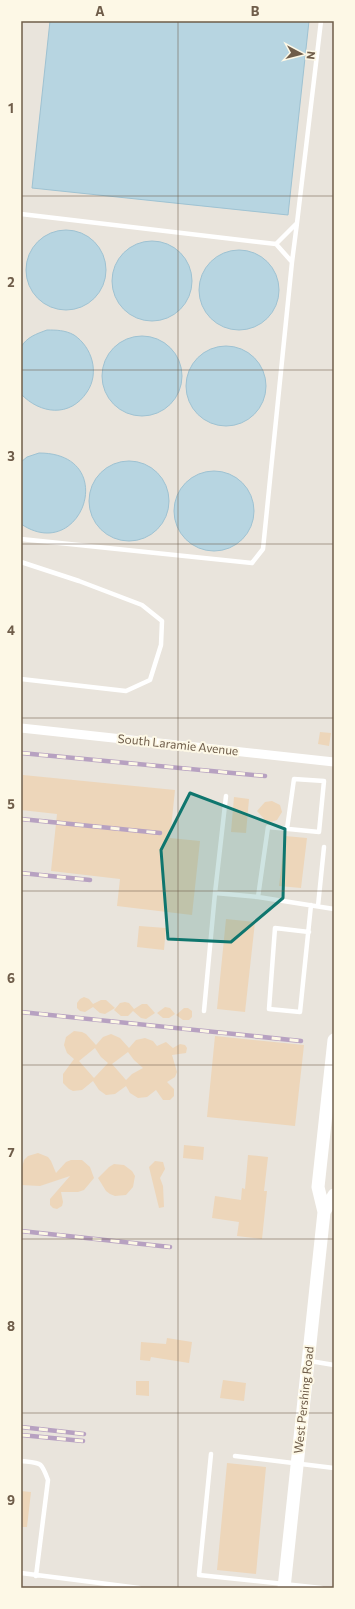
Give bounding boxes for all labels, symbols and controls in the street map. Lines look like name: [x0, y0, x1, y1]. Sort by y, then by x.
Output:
text: A: [95, 3, 105, 19]
text: B: [251, 3, 260, 19]
north arrow: [281, 34, 321, 74]
text: N: [304, 50, 318, 60]
text: 1: [8, 100, 14, 116]
text: 2: [7, 274, 15, 290]
text: 3: [7, 448, 15, 464]
text: 4: [7, 622, 15, 638]
street label: South Laramie Avenue: [117, 731, 239, 757]
text: 5: [7, 796, 15, 812]
text: 6: [7, 970, 15, 986]
text: 7: [7, 1144, 15, 1160]
text: 8: [7, 1318, 15, 1334]
street label: West Pershing Road: [290, 1346, 316, 1454]
text: 9: [7, 1492, 15, 1508]

